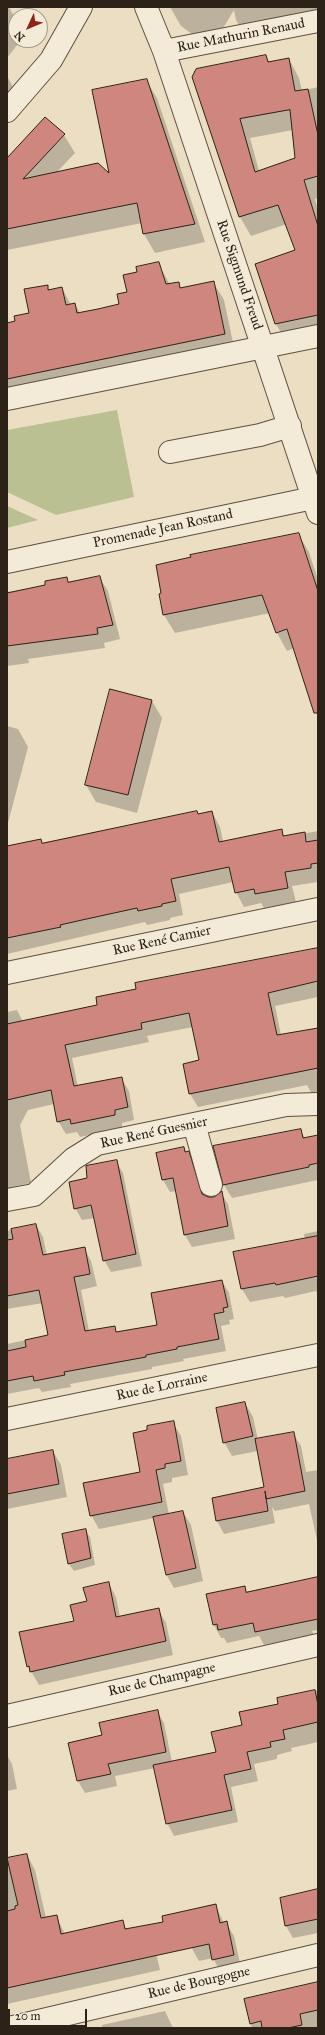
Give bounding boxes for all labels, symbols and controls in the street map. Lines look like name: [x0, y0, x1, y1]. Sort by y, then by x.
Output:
north arrow: [8, 8, 48, 48]
street label: Rue Mathurin Renaud: [176, 15, 306, 57]
text: N: [12, 28, 28, 44]
street label: Rue Sigmund Freud: [212, 218, 266, 332]
street label: Promenade Jean Rostand: [92, 506, 234, 552]
street label: Rue René Camier: [111, 922, 213, 960]
street label: Rue René Guesnier: [99, 1113, 209, 1153]
street label: Rue de Lorraine: [115, 1369, 209, 1405]
street label: Rue de Champagne: [107, 1659, 217, 1701]
street label: Rue de Bourgogne: [146, 1963, 252, 2003]
scale bar: [10, 2001, 89, 2027]
text: 20 m: [15, 2009, 41, 2023]

